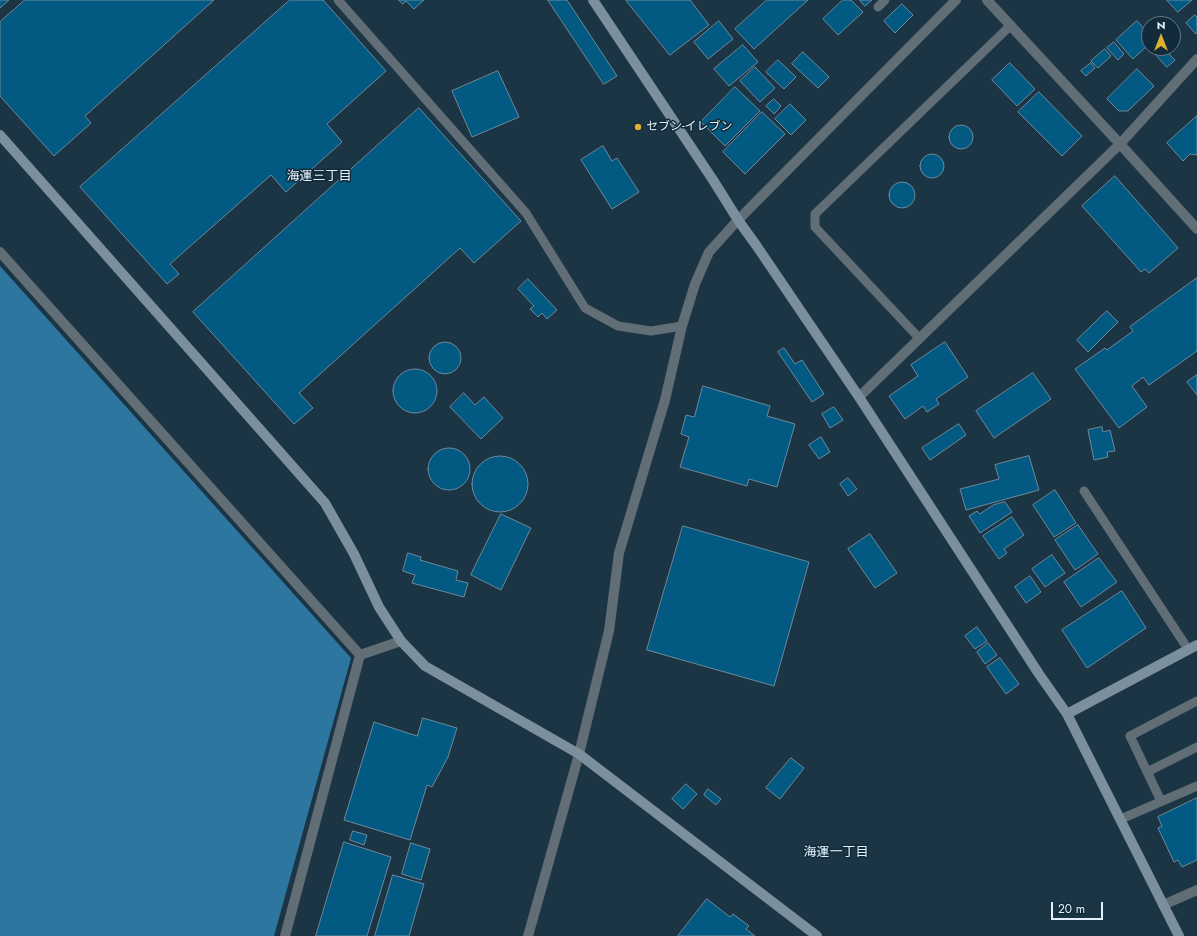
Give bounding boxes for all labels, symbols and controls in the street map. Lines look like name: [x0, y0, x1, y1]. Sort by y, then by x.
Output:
north arrow: [1141, 16, 1181, 56]
text: N: [1157, 17, 1165, 33]
place label: セブン-イレブン: [646, 120, 733, 134]
marker: セブン-イレブン: [633, 122, 643, 132]
district label: 海運三丁目: [287, 169, 351, 185]
district label: 海運一丁目: [804, 845, 868, 861]
scale bar: [1053, 894, 1105, 920]
text: 20 m: [1058, 900, 1085, 918]

